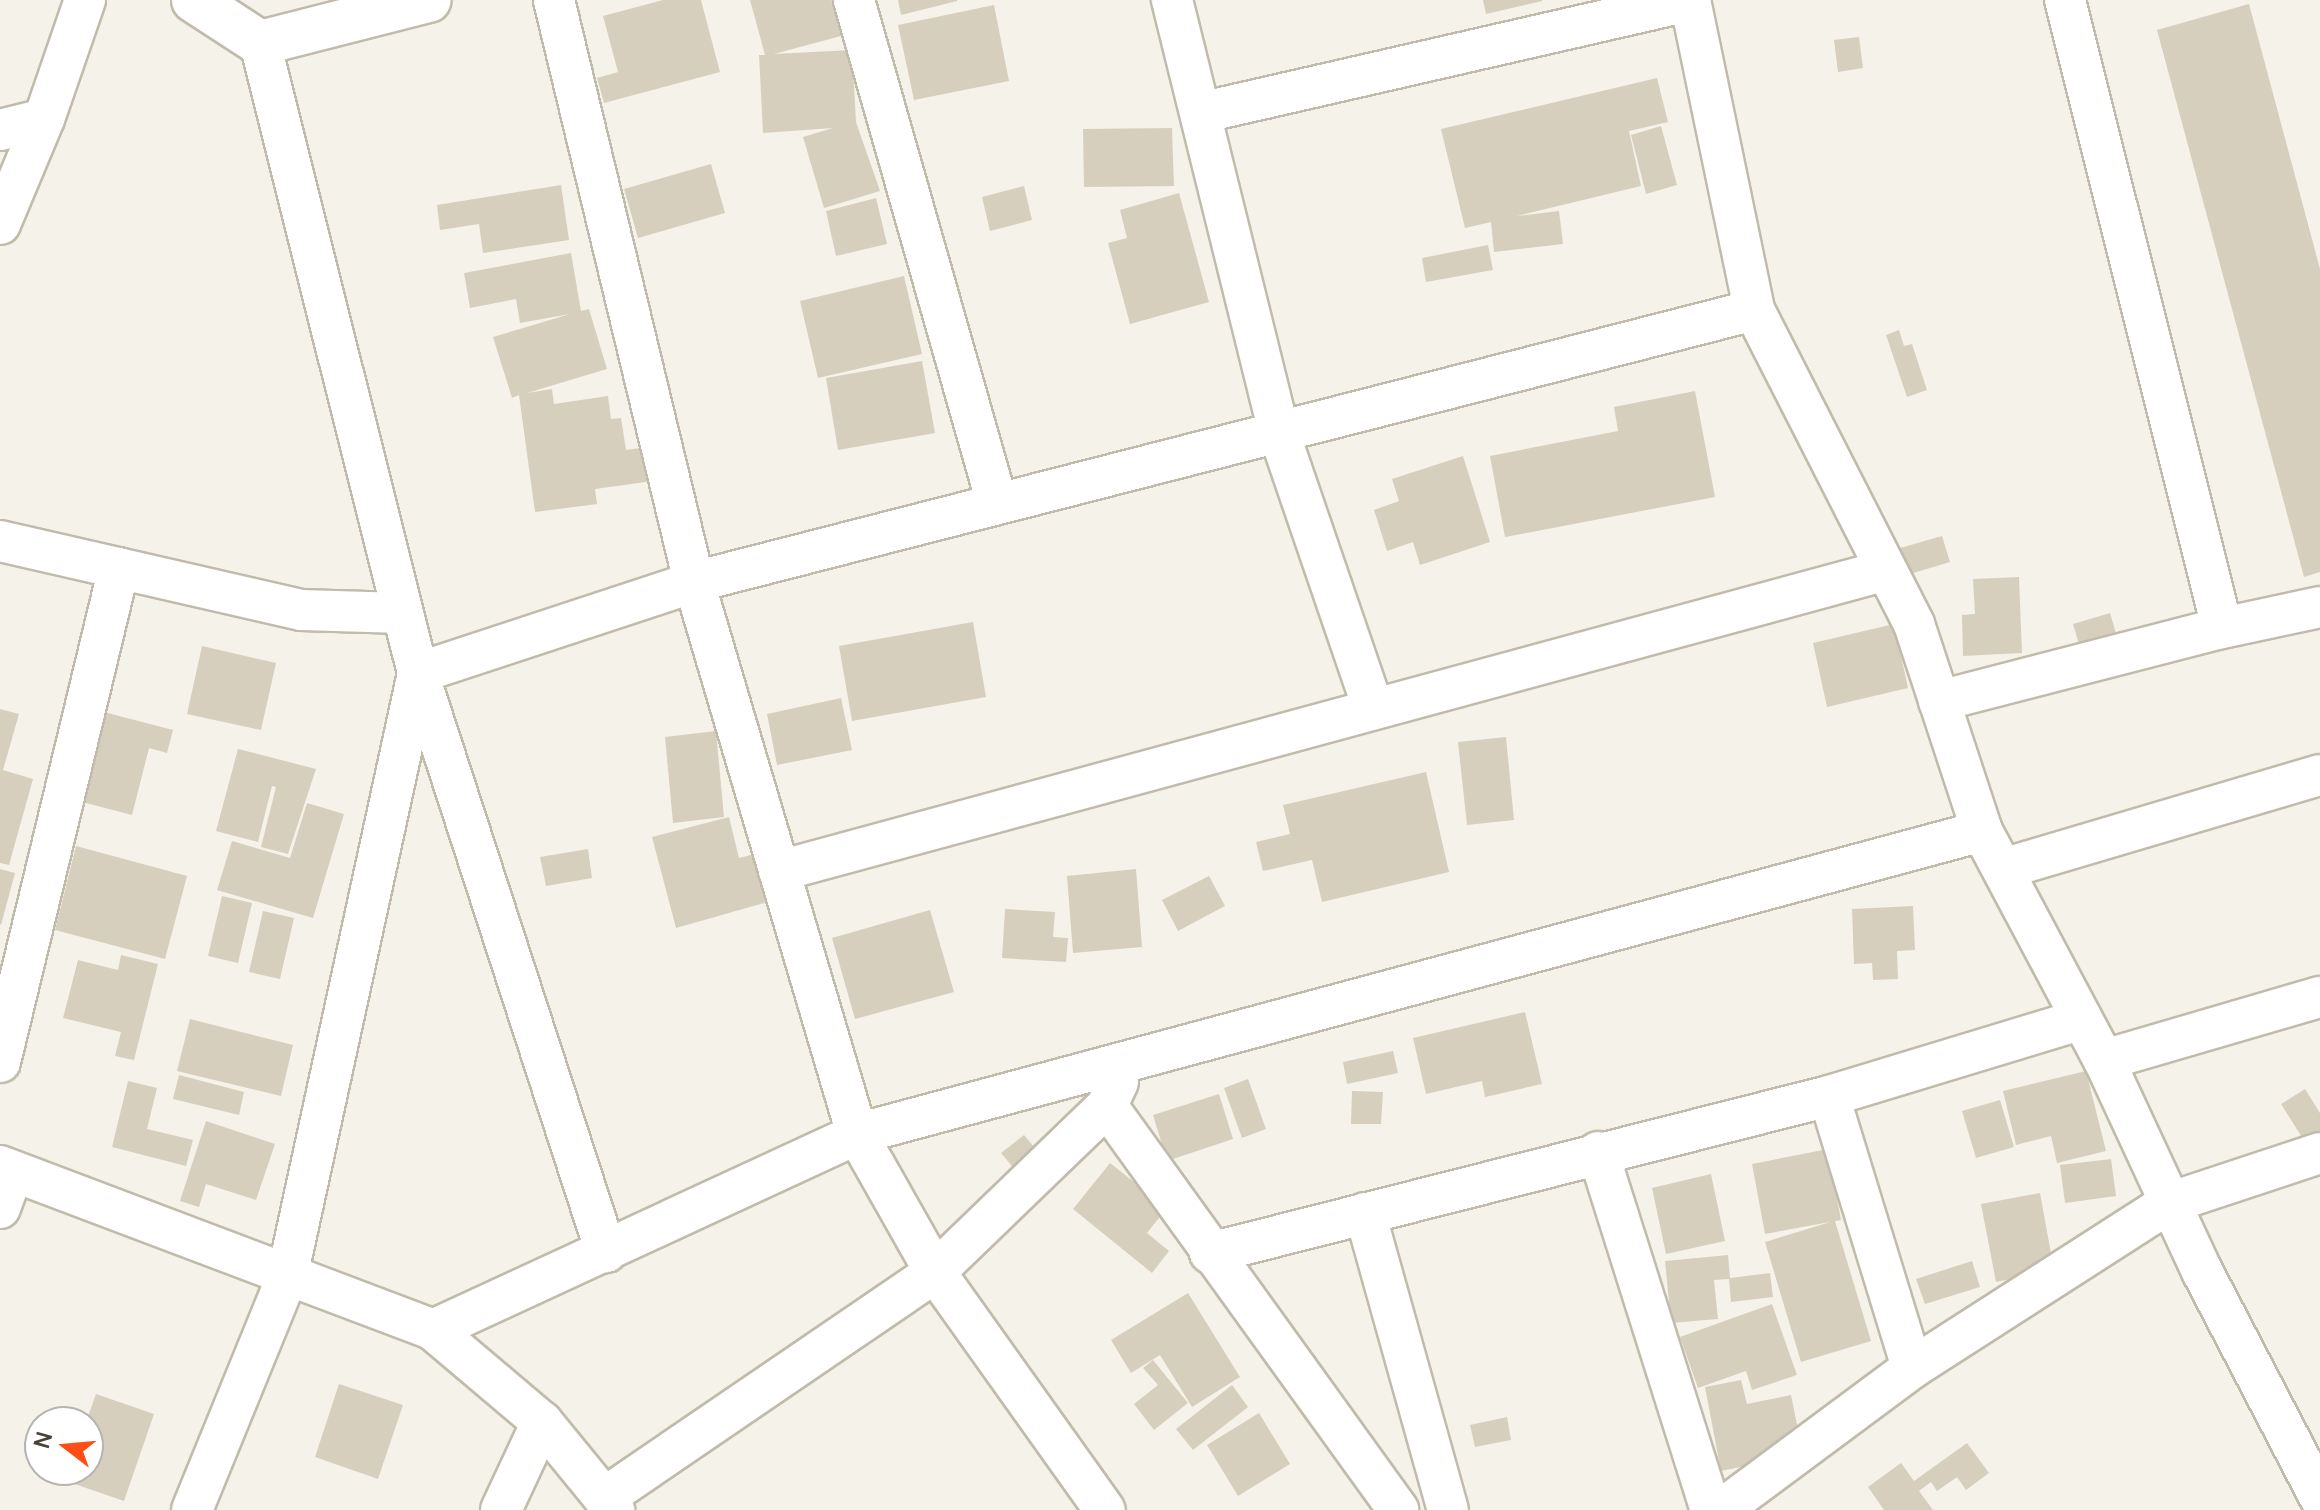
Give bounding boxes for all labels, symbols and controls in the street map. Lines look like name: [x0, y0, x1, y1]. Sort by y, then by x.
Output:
north arrow: [24, 1406, 104, 1486]
text: N: [26, 1428, 59, 1452]

